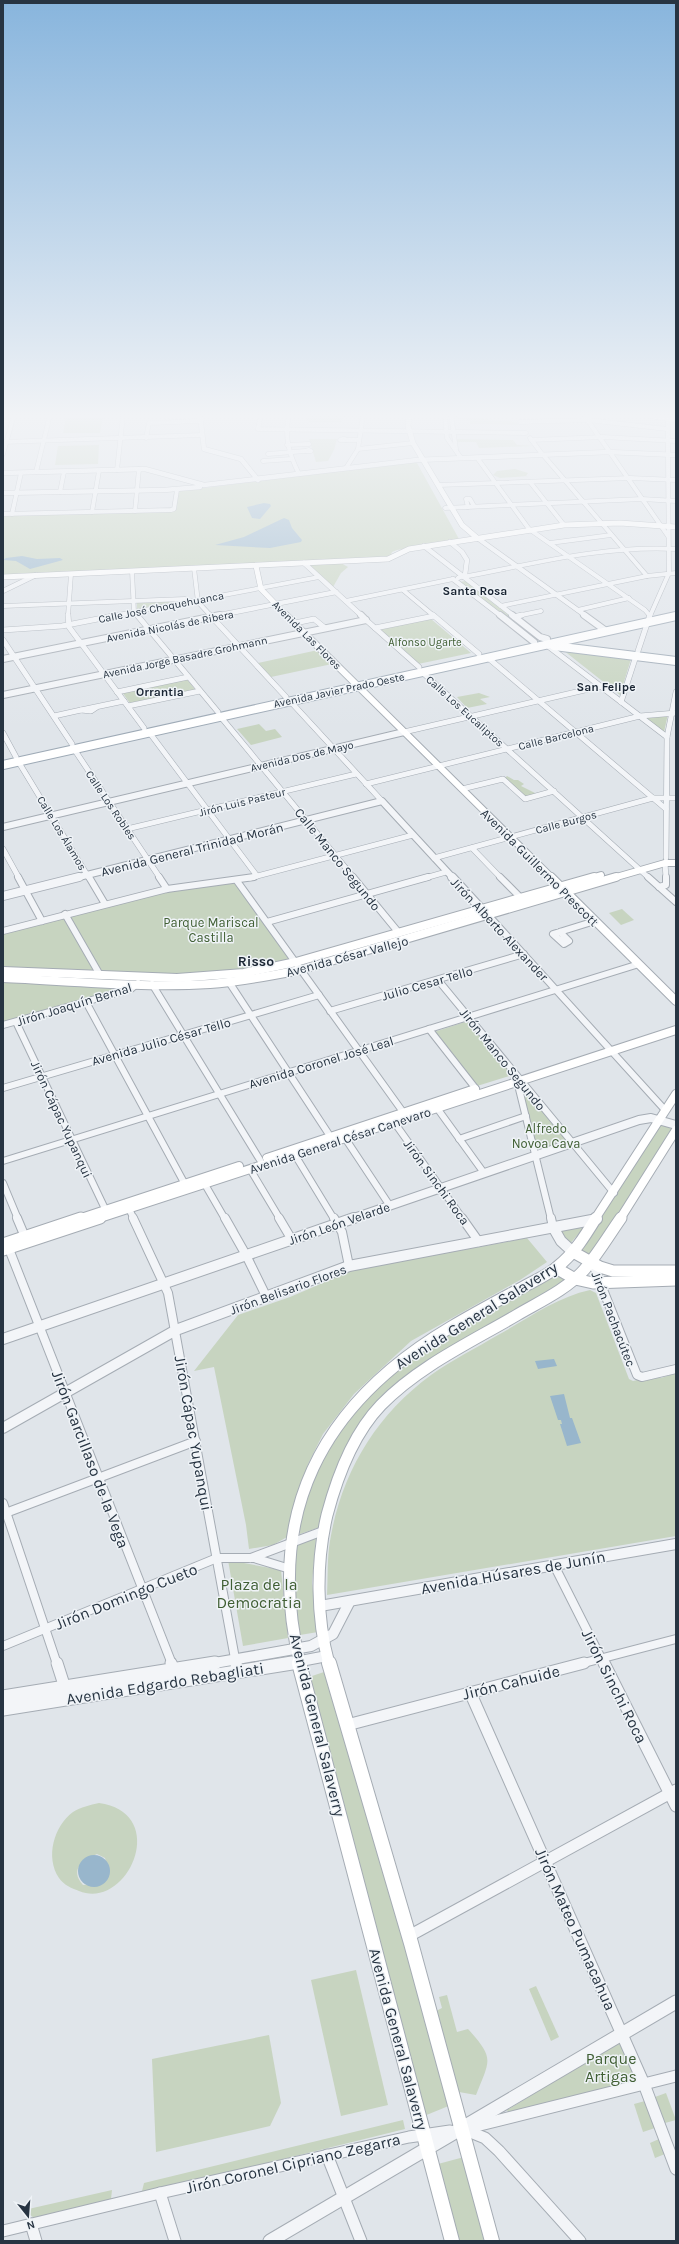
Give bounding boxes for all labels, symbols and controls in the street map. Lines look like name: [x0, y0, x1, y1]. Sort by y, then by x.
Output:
district label: Santa Rosa: [443, 584, 507, 598]
street label: Calle José Choquehuanca: [97, 589, 225, 626]
street label: Avenida Las Flores: [269, 598, 344, 673]
street label: Avenida Nicolás de Ribera: [105, 608, 235, 645]
street label: Avenida Jorge Basadre Grohmann: [102, 634, 269, 681]
park label: Alfonso Ugarte: [388, 636, 462, 649]
street label: Avenida Javier Prado Oeste: [272, 670, 406, 711]
street label: Calle Los Eucaliptos: [423, 673, 506, 750]
district label: San Felipe: [577, 680, 636, 694]
district label: Orrantia: [136, 685, 184, 699]
street label: Calle Barcelona: [517, 722, 595, 753]
street label: Avenida Dos de Mayo: [249, 738, 355, 775]
street label: Calle Los Robles: [83, 768, 139, 842]
street label: Jirón Luis Pasteur: [197, 785, 287, 820]
street label: Calle Los Álamos: [34, 793, 91, 873]
street label: Calle Manco Segundo: [292, 805, 384, 914]
street label: Avenida Guillermo Prescott: [478, 805, 602, 929]
street label: Calle Burgos: [534, 808, 598, 837]
street label: Avenida General Trinidad Morán: [99, 820, 285, 879]
street label: Jirón Alberto Alexander: [448, 875, 552, 984]
park label: Parque Mariscal Castilla: [163, 915, 259, 945]
street label: Avenida César Vallejo: [284, 933, 410, 980]
district label: Risso: [238, 953, 274, 970]
street label: Julio Cesar Tello: [380, 963, 474, 1004]
street label: Jirón Joaquín Bernal: [15, 980, 134, 1030]
street label: Jirón Manco Segundo: [457, 1005, 548, 1113]
street label: Avenida Julio César Tello: [90, 1014, 232, 1069]
street label: Avenida Coronel José Leal: [247, 1033, 395, 1092]
street label: Jirón Cápac Yupanqui: [27, 1058, 95, 1181]
street label: Avenida General César Canevaro: [248, 1104, 433, 1177]
park label: Alfredo Novoa Cava: [512, 1121, 580, 1151]
street label: Jirón Sinchi Roca: [401, 1137, 473, 1228]
street label: Jirón León Velarde: [287, 1199, 392, 1248]
street label: Avenida General Salaverry: [392, 1257, 561, 1373]
street label: Jirón Belisario Flores: [228, 1261, 349, 1317]
street label: Jirón Pachacútec: [588, 1269, 639, 1369]
street label: Jirón Cápac Yupanqui: [171, 1354, 217, 1512]
street label: Jirón Garcillaso de la Vega: [48, 1368, 133, 1551]
street label: Avenida Húsares de Junín: [419, 1547, 607, 1598]
street label: Jirón Domingo Cueto: [52, 1559, 200, 1634]
park label: Plaza de la Democratia: [217, 1575, 301, 1612]
street label: Jirón Sinchi Roca: [578, 1626, 651, 1746]
street label: Avenida General Salaverry: [286, 1632, 350, 1819]
street label: Avenida Edgardo Rebagliati: [65, 1658, 265, 1709]
street label: Jirón Cahuide: [460, 1661, 562, 1704]
street label: Jirón Mateo Pumacahua: [531, 1845, 620, 2013]
street label: Avenida General Salaverry: [365, 1946, 432, 2133]
park label: Parque Artigas: [585, 2049, 637, 2086]
street label: Jirón Coronel Cipriano Zegarra: [184, 2130, 402, 2197]
north arrow: [8, 2196, 48, 2236]
text: N: [25, 2218, 36, 2232]

